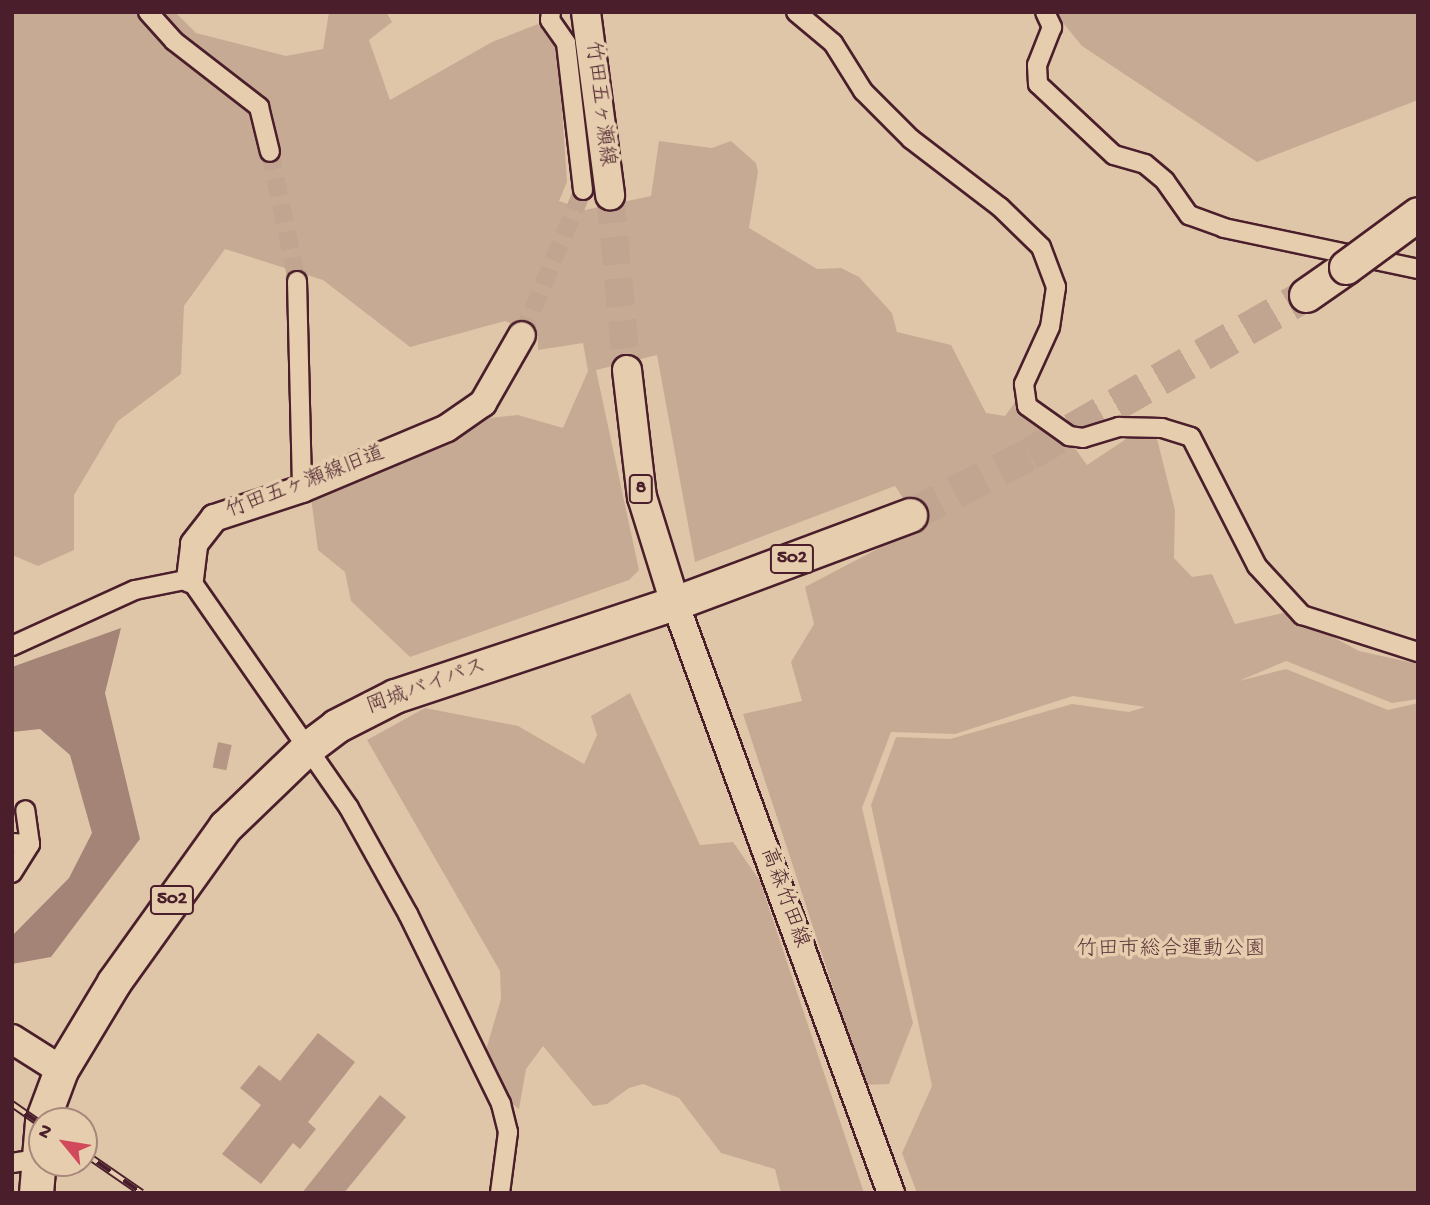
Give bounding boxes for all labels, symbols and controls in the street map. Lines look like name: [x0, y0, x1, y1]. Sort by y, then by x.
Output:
street label: 竹田五ヶ瀬線: [578, 40, 618, 168]
street label: 竹田五ヶ瀬線旧道: [223, 442, 389, 526]
road number: 8: [629, 474, 653, 504]
road number: 502: [769, 544, 815, 574]
street label: 岡城バイパス: [363, 655, 491, 721]
street label: 高森竹田線: [753, 844, 813, 952]
road number: 502: [149, 885, 195, 916]
park label: 竹田市総合運動公園: [1077, 938, 1265, 964]
north arrow: [28, 1107, 98, 1177]
text: N: [33, 1121, 59, 1143]

